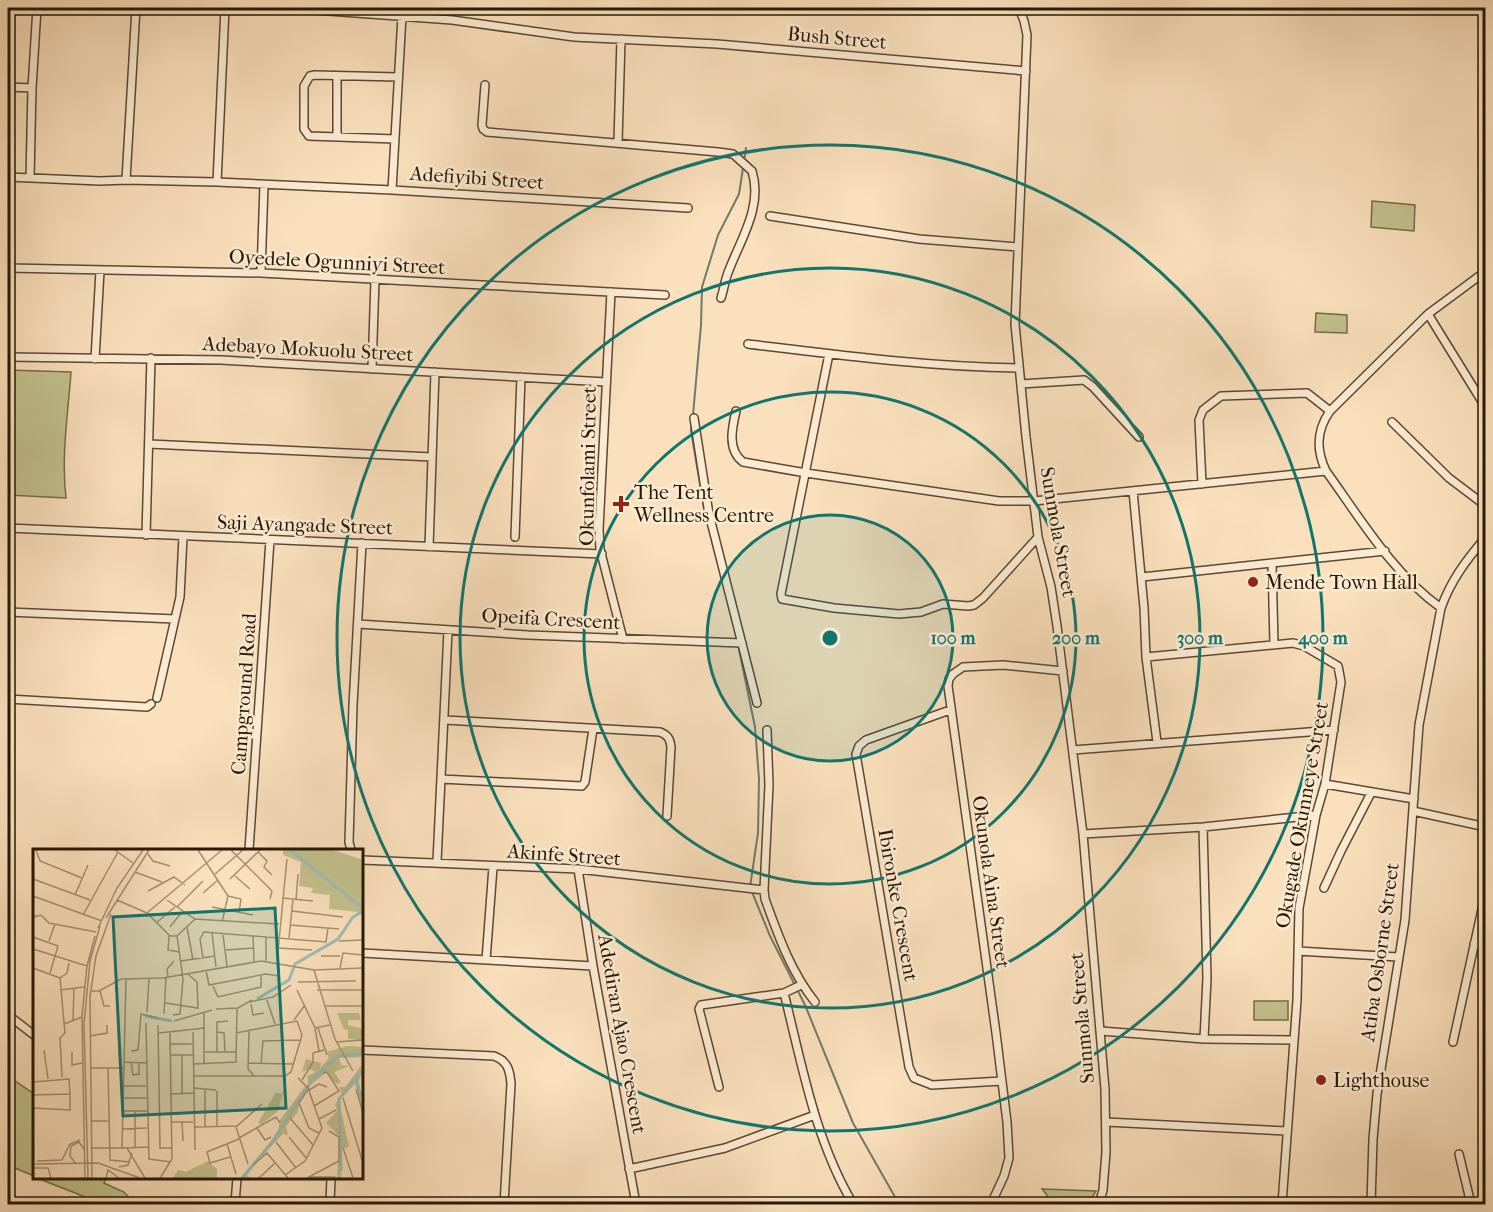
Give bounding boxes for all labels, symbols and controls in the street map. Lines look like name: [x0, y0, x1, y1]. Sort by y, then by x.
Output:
street label: Bush Street: [786, 22, 888, 54]
street label: Adefiyibi Street: [408, 162, 545, 194]
street label: Oyedele Ogunniyi Street: [228, 245, 446, 279]
street label: Adebayo Mokuolu Street: [201, 332, 414, 366]
street label: Okunfolami Street: [575, 386, 601, 546]
street label: Sunmola Street: [1035, 465, 1081, 599]
place label: The Tent Wellness Centre: [633, 481, 774, 527]
marker: The Tent Wellness Centre: [612, 495, 630, 513]
street label: Saji Ayangade Street: [217, 510, 393, 540]
place label: Mende Town Hall: [1265, 571, 1418, 594]
marker: Mende Town Hall: [1246, 575, 1260, 589]
street label: Opeifa Crescent: [481, 604, 621, 634]
street label: Campground Road: [227, 611, 261, 776]
centre of rings: [820, 628, 840, 648]
text: 100 m: [930, 628, 977, 649]
text: 200 m: [1052, 628, 1101, 649]
text: 300 m: [1177, 628, 1224, 649]
text: 400 m: [1297, 628, 1349, 649]
street label: Okugade Okunneye Street: [1271, 700, 1333, 930]
street label: Okunola Aina Street: [967, 794, 1015, 970]
street label: Ibironke Crescent: [873, 827, 923, 983]
street label: Akinfe Street: [505, 839, 622, 870]
inset map: [33, 849, 363, 1179]
street label: Atiba Osborne Street: [1356, 861, 1404, 1044]
street label: Adediran Ajao Crescent: [593, 931, 651, 1136]
street label: Sunmola Street: [1065, 951, 1099, 1085]
place label: Lighthouse: [1333, 1069, 1430, 1092]
marker: Lighthouse: [1314, 1073, 1328, 1087]

